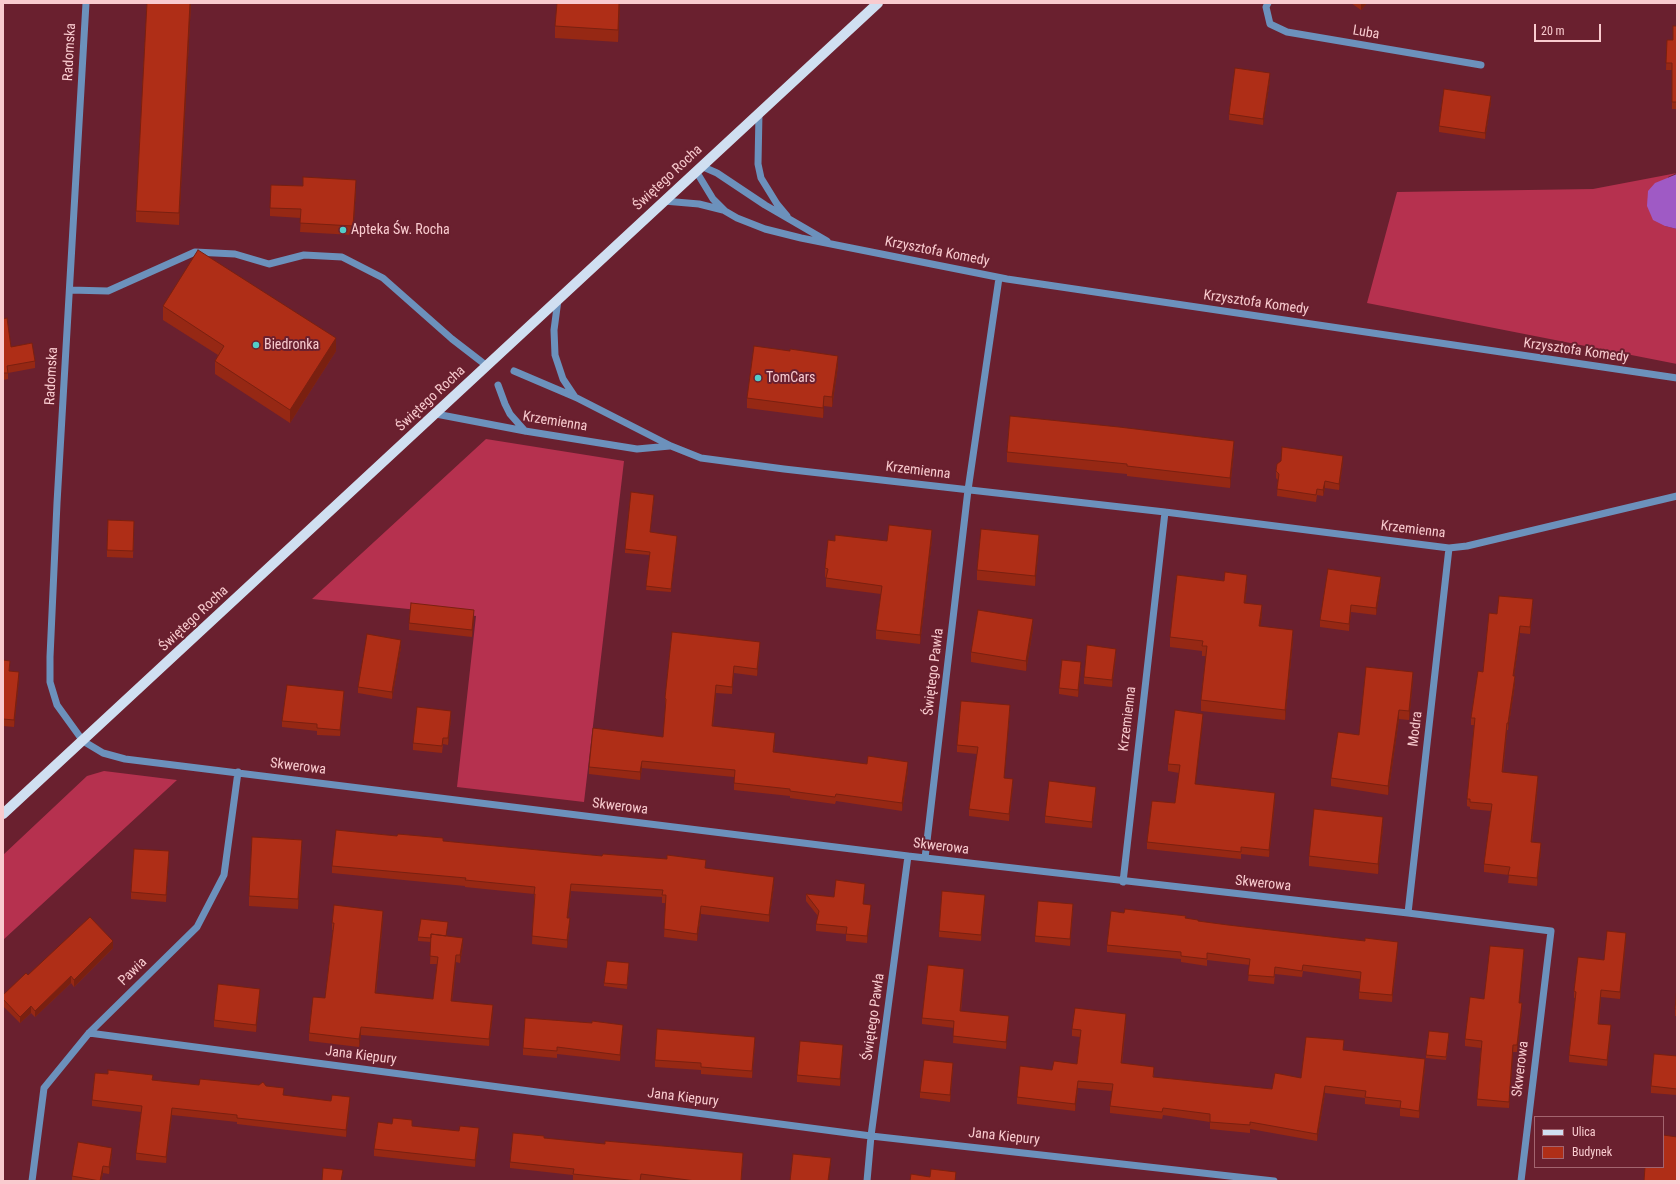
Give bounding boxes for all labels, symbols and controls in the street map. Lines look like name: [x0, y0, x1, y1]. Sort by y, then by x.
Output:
scale bar: [1536, 16, 1603, 42]
street label: Radomska: [60, 23, 80, 81]
street label: Luba: [1351, 23, 1381, 43]
text: 20 m: [1541, 24, 1565, 38]
street label: Świętego Rocha: [630, 142, 706, 214]
place label: Apteka Św. Rocha: [351, 222, 450, 238]
marker: Apteka Św. Rocha: [338, 225, 348, 235]
street label: Krzysztofa Komedy: [883, 234, 991, 270]
street label: Krzysztofa Komedy: [1202, 287, 1310, 319]
street label: Krzysztofa Komedy: [1522, 335, 1630, 367]
place label: Biedronka: [264, 337, 319, 353]
marker: Biedronka: [251, 340, 261, 350]
street label: Radomska: [42, 347, 62, 405]
street label: Świętego Rocha: [393, 363, 469, 435]
place label: TomCars: [766, 370, 815, 386]
marker: TomCars: [753, 373, 763, 383]
street label: Krzemienna: [522, 409, 588, 435]
street label: Krzemienna: [885, 459, 951, 483]
street label: Krzemienna: [1380, 518, 1446, 542]
street label: Świętego Rocha: [156, 583, 232, 655]
street label: Świętego Pawła: [920, 627, 948, 717]
street label: Krzemienna: [1116, 686, 1140, 752]
street label: Modra: [1406, 710, 1426, 748]
street label: Skwerowa: [269, 755, 327, 779]
street label: Skwerowa: [591, 795, 649, 819]
street label: Skwerowa: [912, 835, 970, 859]
street label: Skwerowa: [1234, 873, 1292, 895]
street label: Pawia: [115, 954, 151, 990]
street label: Świętego Pawła: [860, 972, 888, 1062]
street label: Skwerowa: [1509, 1040, 1533, 1098]
street label: Jana Kiepury: [325, 1043, 397, 1069]
street label: Jana Kiepury: [647, 1085, 719, 1111]
legend: [1534, 1116, 1664, 1168]
street label: Jana Kiepury: [968, 1125, 1040, 1149]
text: Ulica: [1572, 1125, 1596, 1139]
text: Budynek: [1572, 1145, 1612, 1159]

